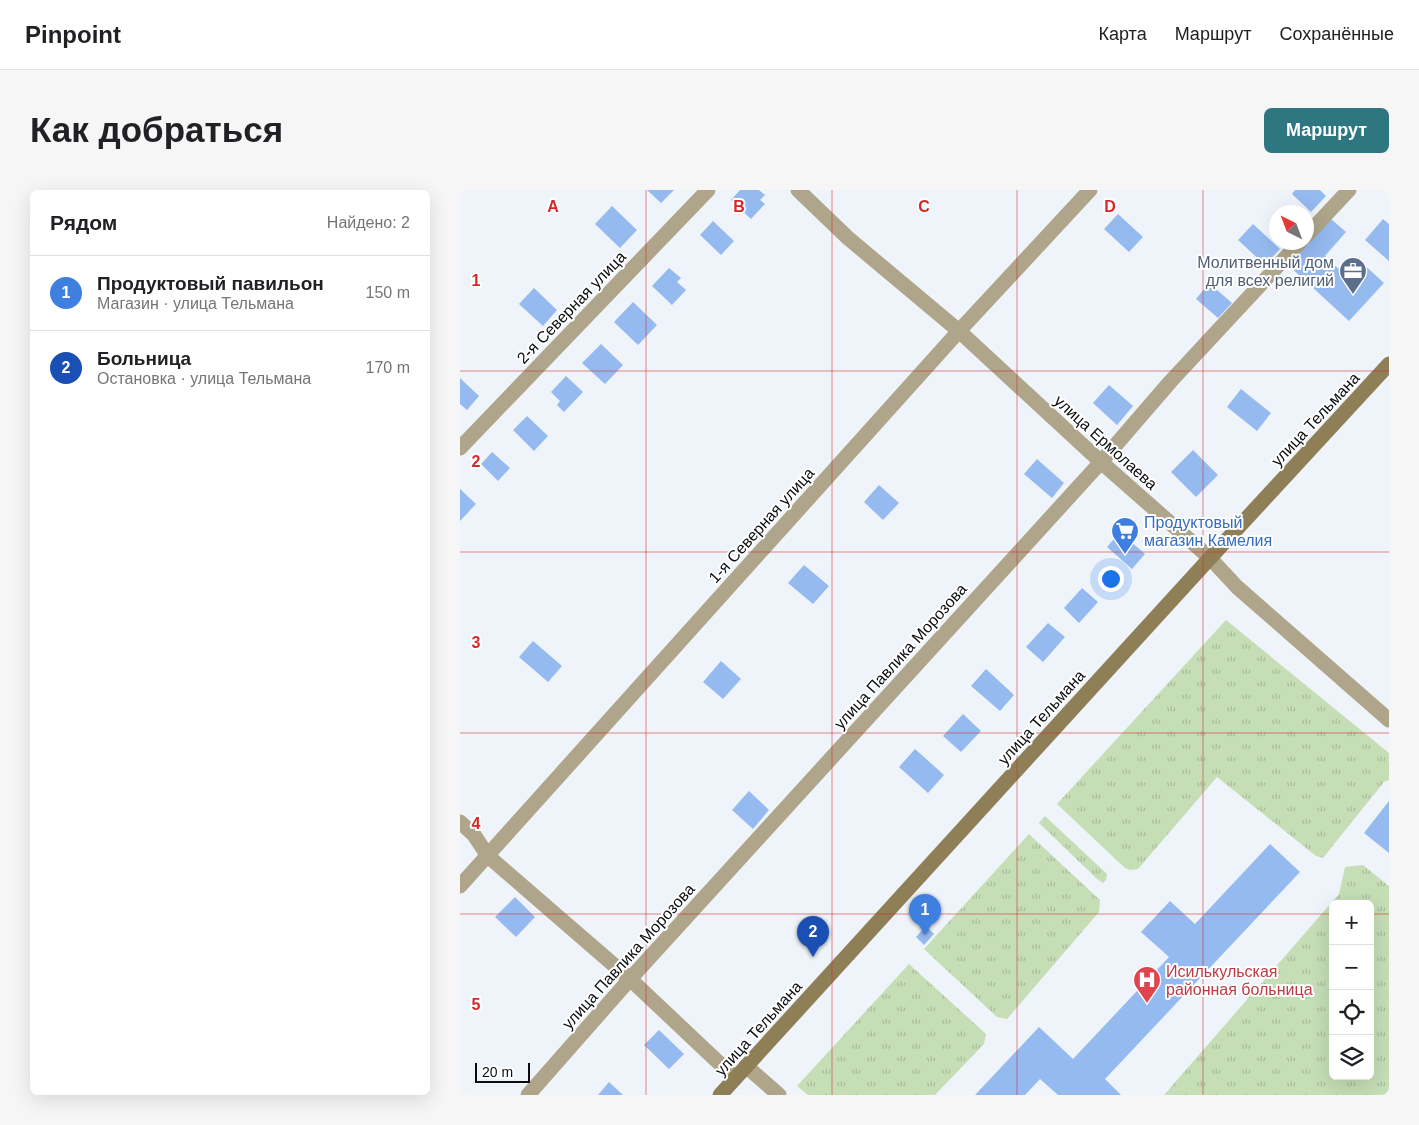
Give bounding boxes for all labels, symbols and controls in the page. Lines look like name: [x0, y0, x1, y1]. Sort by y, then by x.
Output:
text: Pinpoint: [25, 21, 121, 48]
text: Карта: [1099, 24, 1147, 44]
text: Маршрут: [1175, 24, 1251, 44]
text: Сохранённые: [1279, 24, 1394, 44]
button: Маршрут: [1264, 108, 1389, 153]
text: Как добраться: [30, 110, 283, 149]
text: A: [547, 198, 559, 215]
text: B: [733, 198, 745, 215]
text: C: [918, 198, 930, 215]
text: D: [1104, 198, 1116, 215]
north arrow: [1269, 205, 1314, 250]
text: Рядом: [50, 211, 117, 234]
text: Найдено: 2: [327, 214, 410, 231]
street label: 2-я Северная улица: [514, 248, 629, 367]
place label: Молитвенный дом для всех религий: [1197, 254, 1334, 289]
office icon: Молитвенный дом для всех религий: [1338, 256, 1368, 295]
text: 1: [472, 272, 481, 289]
text: Продуктовый павильон: [97, 273, 324, 294]
text: 1: [62, 284, 70, 301]
text: 150 m: [366, 284, 410, 301]
text: Магазин · улица Тельмана: [97, 295, 294, 312]
text: Больница: [97, 348, 191, 369]
text: 2: [62, 359, 70, 376]
text: 170 m: [366, 359, 410, 376]
street label: улица Тельмана: [1268, 369, 1363, 469]
text: Остановка · улица Тельмана: [97, 370, 311, 387]
street label: улица Ермолаева: [1051, 392, 1160, 493]
text: 2: [472, 453, 481, 470]
street label: 1-я Северная улица: [705, 464, 818, 586]
place label: Продуктовый магазин Камелия: [1144, 514, 1272, 549]
supermarket icon: Продуктовый магазин Камелия: [1110, 516, 1140, 555]
your location: [1098, 566, 1124, 592]
street label: улица Павлика Морозова: [831, 580, 970, 732]
text: 3: [472, 634, 481, 651]
street label: улица Тельмана: [995, 667, 1088, 768]
text: 4: [472, 815, 481, 832]
street label: улица Павлика Морозова: [559, 880, 698, 1032]
pin: 1: [909, 894, 941, 935]
map controls: [1329, 900, 1374, 1080]
button: +: [1329, 900, 1374, 945]
pin: 2: [797, 916, 829, 957]
button: −: [1329, 945, 1374, 990]
place label: Исилькульская районная больница: [1166, 963, 1313, 998]
hospital icon: Исилькульская районная больница: [1132, 965, 1162, 1004]
street label: улица Тельмана: [712, 978, 805, 1079]
button: locate: [1329, 990, 1374, 1035]
text: 5: [472, 996, 481, 1013]
button: layers: [1329, 1035, 1374, 1080]
scale bar: [475, 1060, 530, 1083]
text: 20 m: [482, 1064, 513, 1080]

